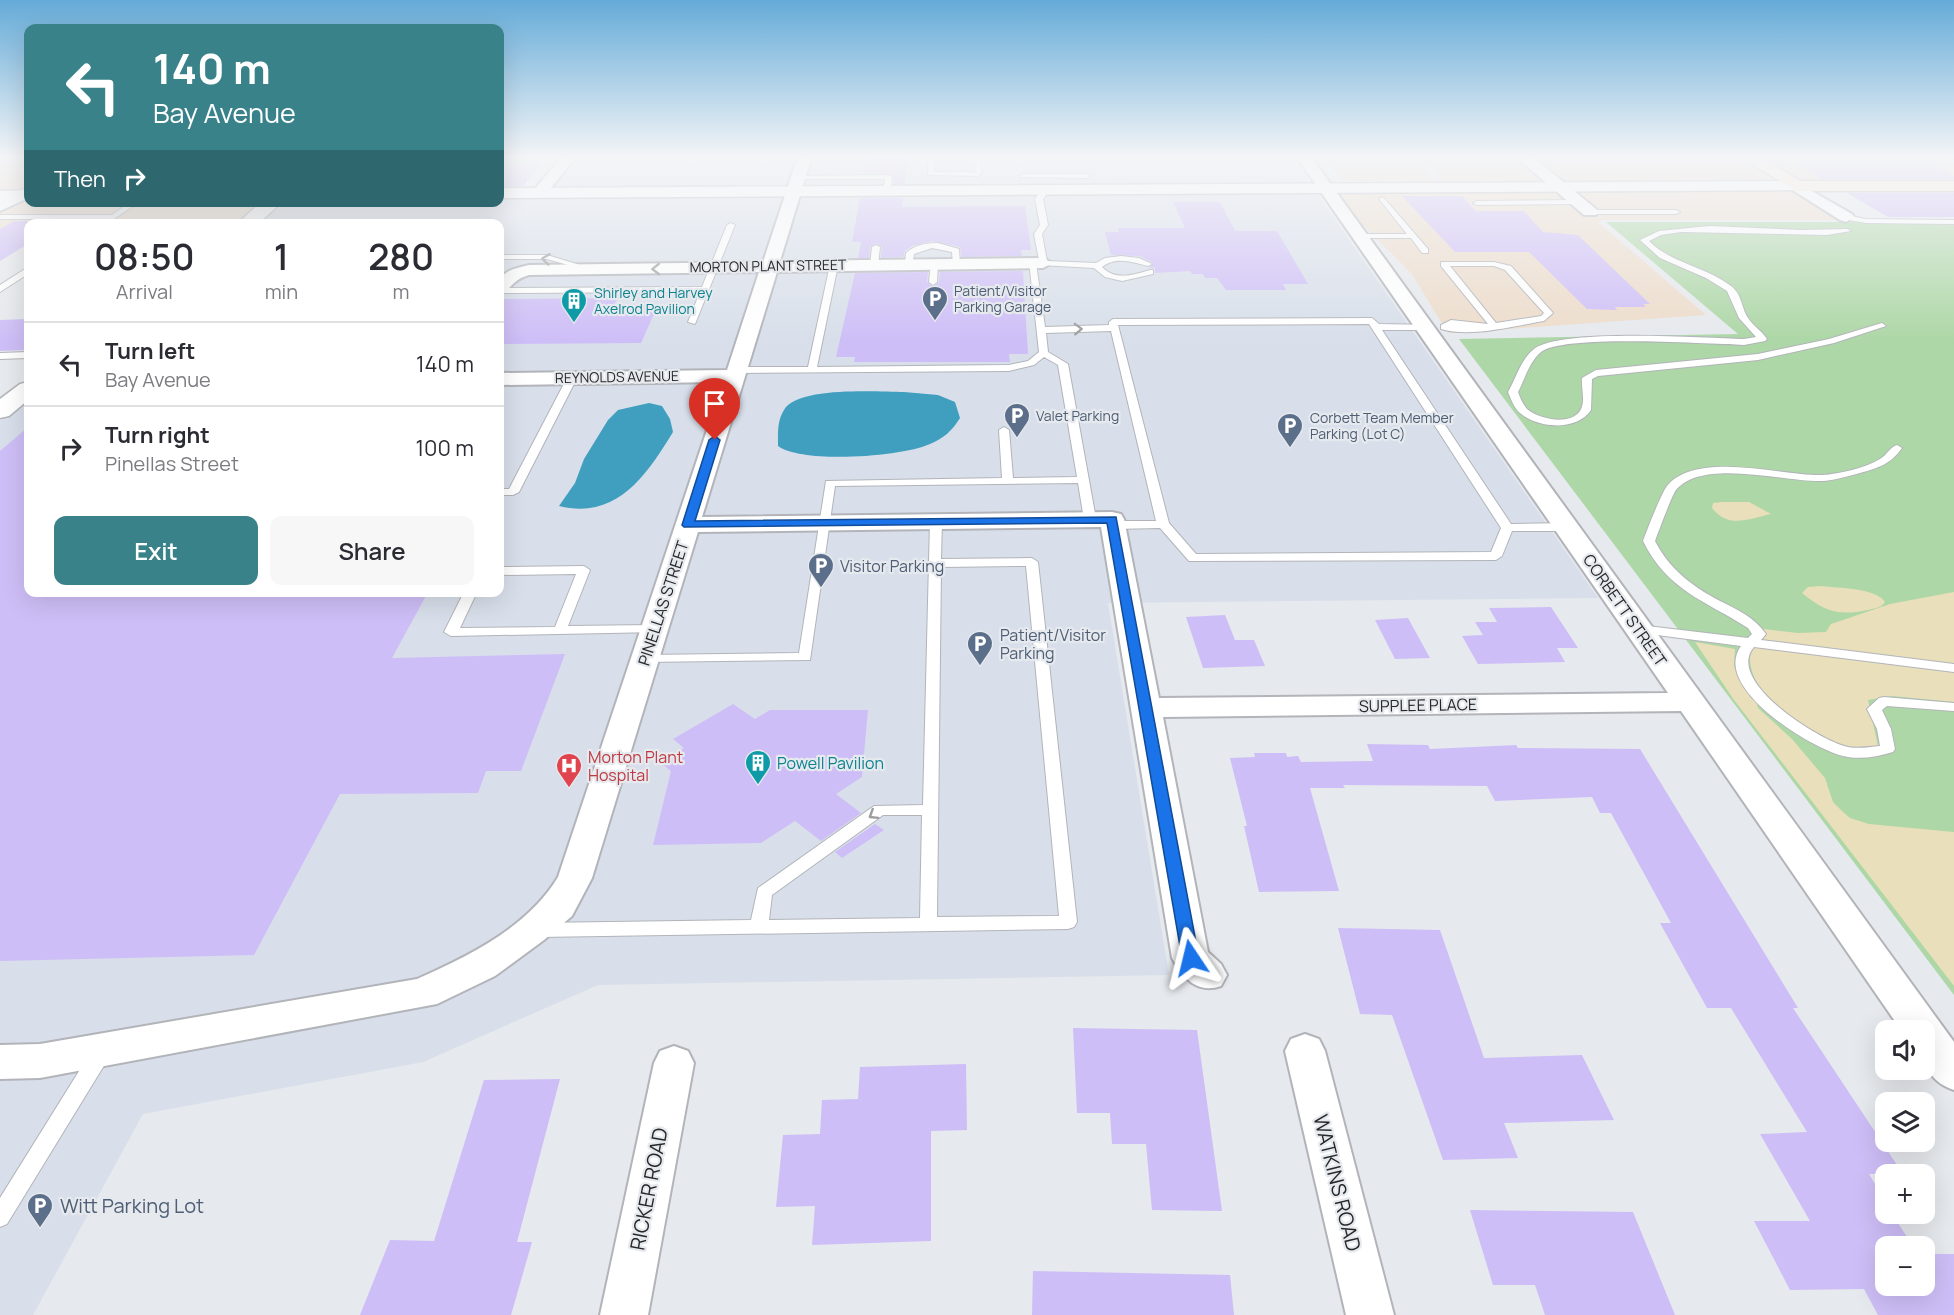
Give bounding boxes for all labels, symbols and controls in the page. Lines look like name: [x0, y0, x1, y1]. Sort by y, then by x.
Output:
text: 140 m: [153, 39, 271, 97]
icon: left: [54, 48, 132, 126]
text: Bay Avenue: [153, 94, 296, 131]
icon: right: [118, 162, 151, 195]
text: Then: [54, 164, 106, 194]
text: 08:50: [94, 232, 195, 281]
text: 1: [274, 232, 289, 281]
text: 280: [368, 232, 434, 281]
one-way arrow: [541, 253, 550, 265]
street label: MORTON PLANT STREET: [690, 255, 847, 276]
one-way arrow: [651, 262, 660, 275]
text: Arrival: [116, 278, 173, 305]
text: min: [265, 278, 298, 305]
text: m: [393, 278, 410, 305]
place label: Patient/Visitor Parking Garage: [954, 281, 1051, 316]
place label: Shirley and Harvey Axelrod Pavilion: [594, 283, 713, 318]
parking icon: Patient/Visitor Parking Garage: [920, 284, 950, 322]
building icon: Shirley and Harvey Axelrod Pavilion: [559, 286, 589, 324]
one-way arrow: [1073, 323, 1082, 335]
text: Turn left: [105, 336, 195, 366]
icon: left: [54, 348, 87, 381]
text: 140 m: [416, 349, 474, 379]
text: Bay Avenue: [105, 366, 211, 393]
street label: REYNOLDS AVENUE: [555, 366, 679, 387]
pin: [689, 378, 740, 440]
icon: arrive: [698, 387, 731, 420]
parking icon: Valet Parking: [1002, 401, 1032, 439]
place label: Valet Parking: [1036, 406, 1119, 425]
place label: Corbett Team Member Parking (Lot C): [1310, 408, 1454, 443]
parking icon: Corbett Team Member Parking (Lot C): [1275, 411, 1305, 449]
text: Turn right: [105, 420, 210, 450]
icon: right: [54, 432, 87, 465]
text: 100 m: [416, 433, 474, 463]
text: Pinellas Street: [105, 450, 239, 477]
button: Exit: [54, 516, 258, 585]
button: Share: [270, 516, 474, 585]
street label: PINELLAS STREET: [632, 537, 694, 668]
street label: CORBETT STREET: [1578, 550, 1672, 671]
parking icon: Visitor Parking: [806, 551, 836, 589]
place label: Visitor Parking: [840, 555, 944, 577]
place label: Patient/Visitor Parking: [1000, 624, 1106, 664]
parking icon: Patient/Visitor Parking: [965, 629, 995, 667]
street label: SUPPLEE PLACE: [1359, 693, 1477, 717]
place label: Morton Plant Hospital: [588, 746, 683, 786]
building icon: Powell Pavilion: [743, 748, 773, 786]
hospital icon: Morton Plant Hospital: [554, 751, 584, 789]
place label: Powell Pavilion: [777, 752, 884, 774]
one-way arrow: [869, 808, 879, 820]
position arrow: [1159, 926, 1223, 990]
map controls: [1875, 1020, 1935, 1296]
button: sound: [1875, 1020, 1935, 1080]
button: layers: [1875, 1092, 1935, 1152]
street label: WATKINS ROAD: [1307, 1112, 1368, 1254]
street label: RICKER ROAD: [623, 1125, 674, 1252]
button: +: [1875, 1164, 1935, 1224]
parking icon: Witt Parking Lot: [25, 1191, 55, 1229]
place label: Witt Parking Lot: [60, 1192, 204, 1219]
button: −: [1875, 1236, 1935, 1296]

